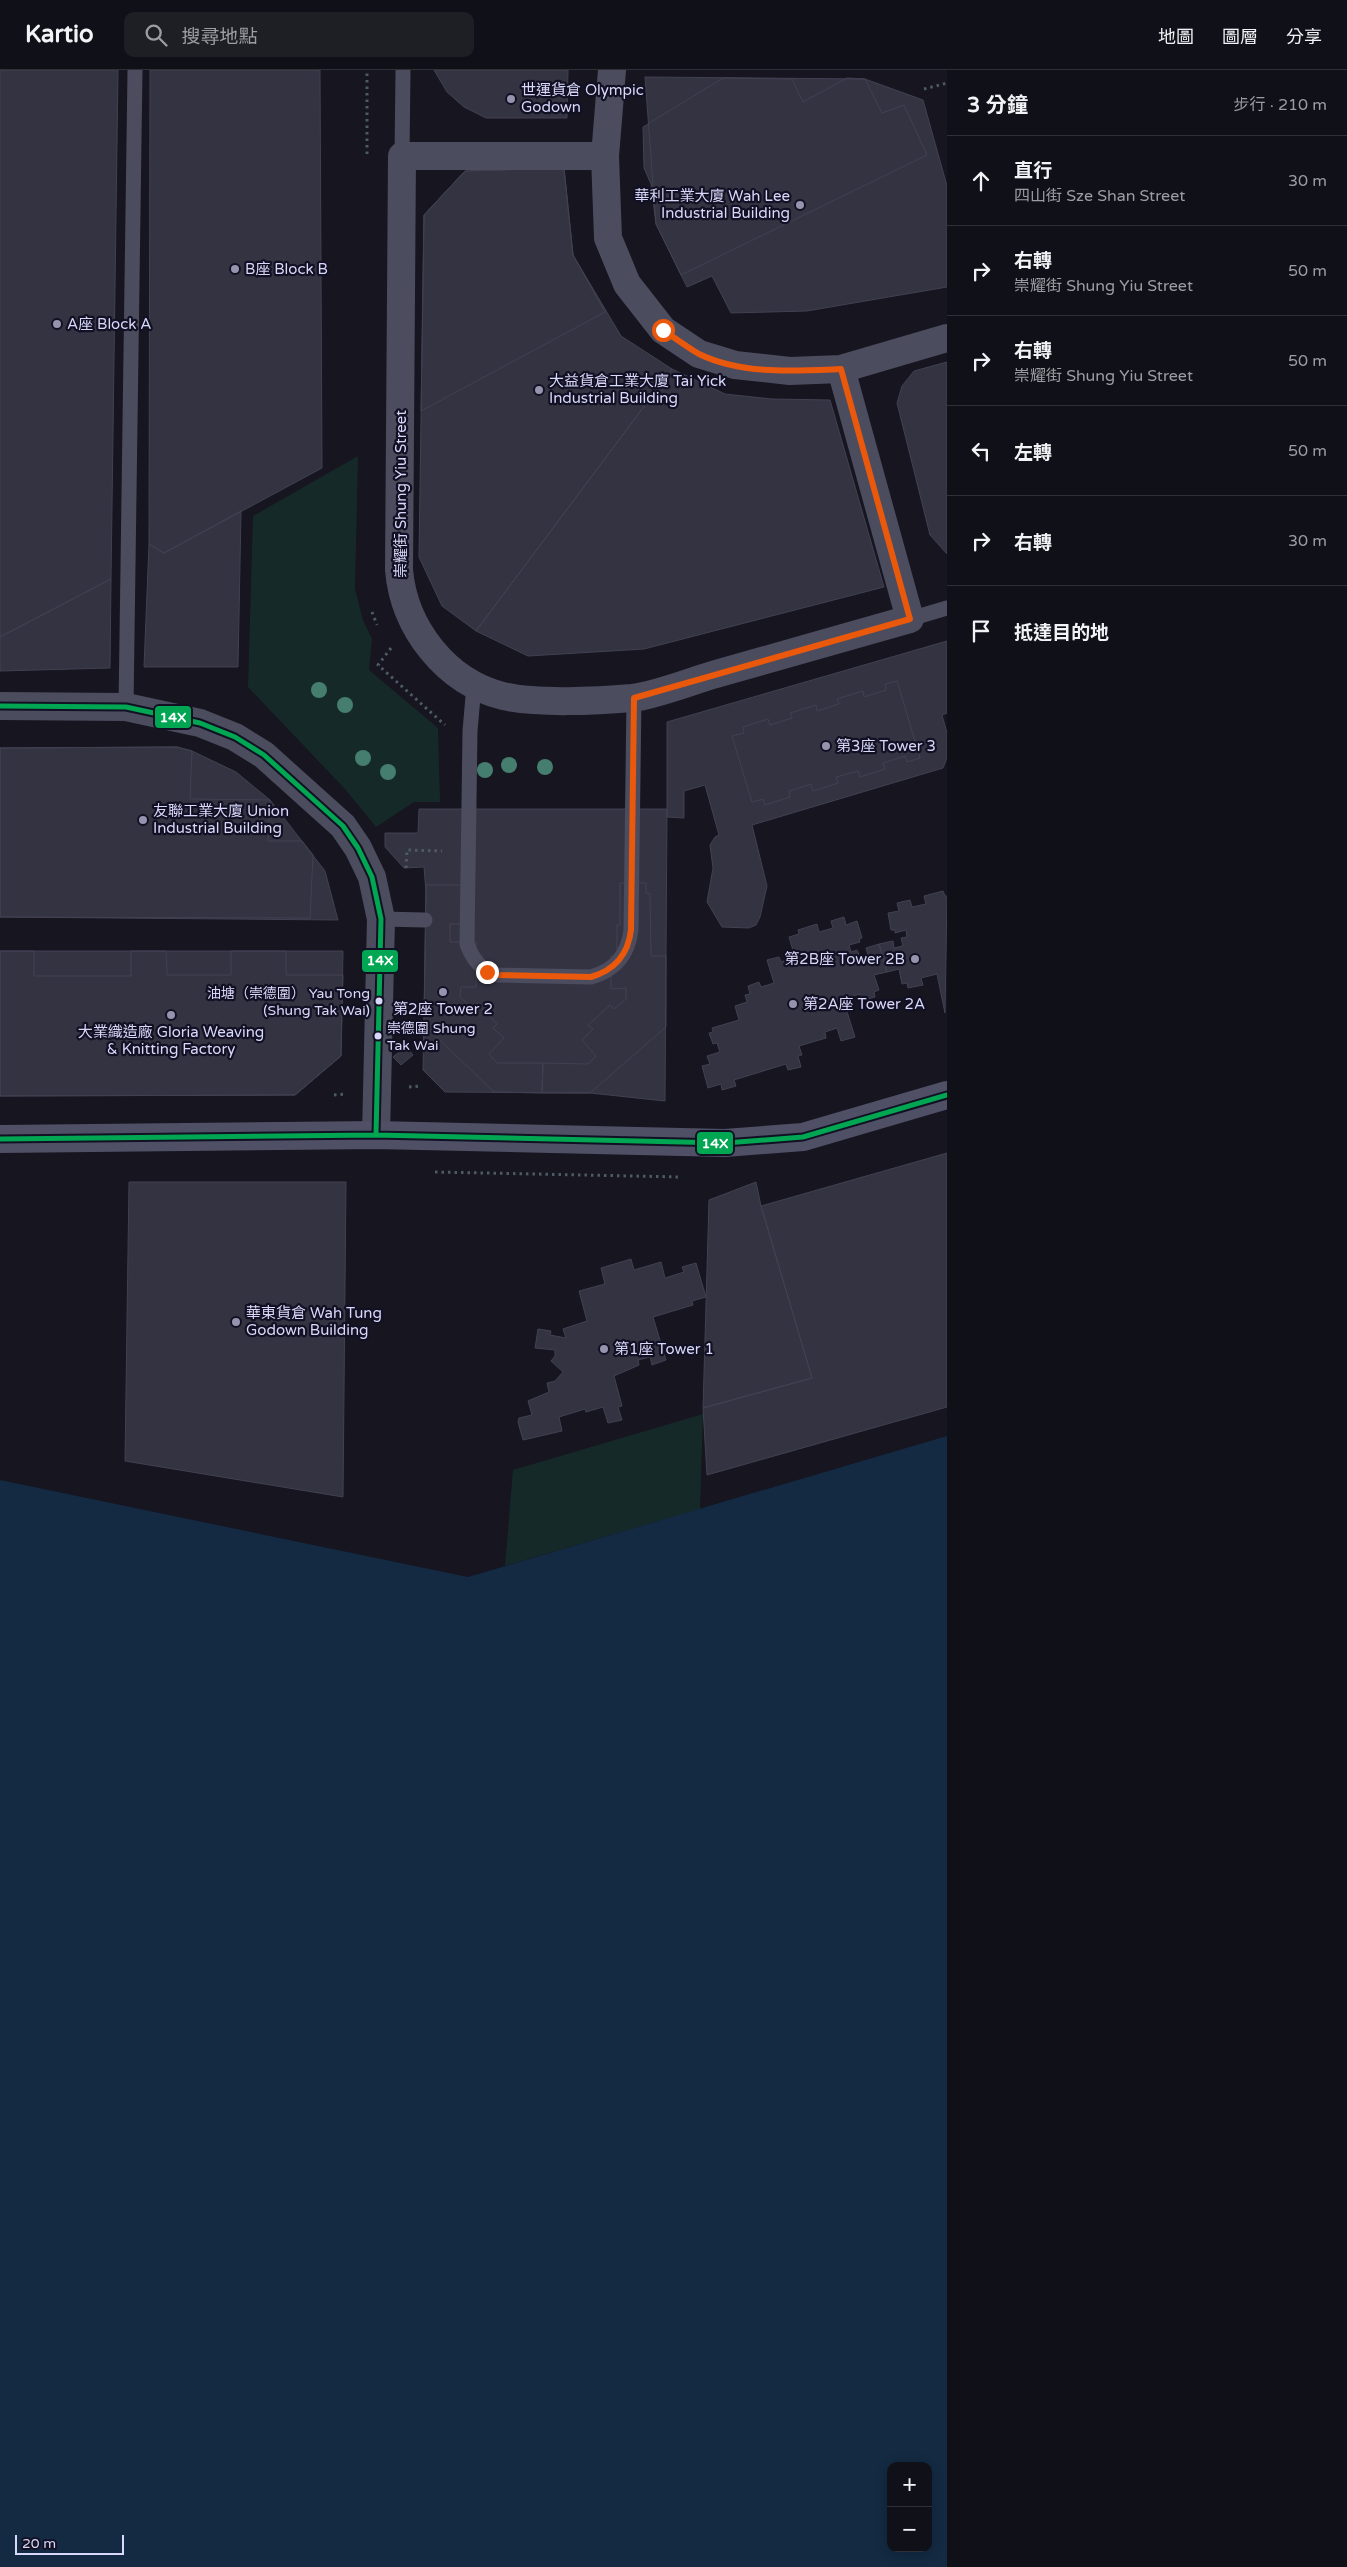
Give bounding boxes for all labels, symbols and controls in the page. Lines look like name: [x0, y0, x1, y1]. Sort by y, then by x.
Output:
search box: [124, 12, 474, 57]
text: Kartio: [25, 20, 94, 49]
icon: search: [142, 21, 170, 49]
text: 搜尋地點: [182, 26, 258, 48]
text: 地圖: [1158, 26, 1194, 48]
text: 圖層: [1222, 26, 1258, 48]
text: 分享: [1286, 26, 1322, 48]
place label: 世運貨倉 Olympic Godown: [521, 81, 644, 116]
marker: 世運貨倉 Olympic Godown: [505, 93, 517, 105]
text: 3 分鐘: [967, 93, 1028, 118]
text: 步行 · 210 m: [1234, 95, 1327, 115]
text: 直行: [1014, 160, 1052, 182]
icon: ahead: [967, 167, 995, 195]
text: 30 m: [1288, 171, 1327, 191]
text: 四山街 Sze Shan Street: [1014, 186, 1185, 206]
place label: 華利工業大廈 Wah Lee Industrial Building: [634, 187, 790, 222]
marker: 華利工業大廈 Wah Lee Industrial Building: [794, 199, 806, 211]
text: 右轉: [1014, 250, 1052, 272]
icon: right: [967, 257, 995, 285]
place label: B座 Block B: [245, 260, 328, 278]
text: 50 m: [1288, 261, 1327, 281]
marker: B座 Block B: [229, 263, 241, 275]
text: 崇耀街 Shung Yiu Street: [1014, 276, 1193, 296]
place label: A座 Block A: [67, 315, 152, 333]
marker: A座 Block A: [51, 318, 63, 330]
route start: [652, 319, 675, 342]
text: 右轉: [1014, 340, 1052, 362]
icon: right: [967, 347, 995, 375]
text: 50 m: [1288, 351, 1327, 371]
text: 崇耀街 Shung Yiu Street: [1014, 366, 1193, 386]
place label: 大益貨倉工業大廈 Tai Yick Industrial Building: [549, 372, 726, 407]
marker: 大益貨倉工業大廈 Tai Yick Industrial Building: [533, 384, 545, 396]
street label: 崇耀街 Shung Yiu Street: [392, 410, 410, 578]
icon: left: [967, 437, 995, 465]
text: 50 m: [1288, 441, 1327, 461]
text: 左轉: [1014, 442, 1052, 464]
icon: right: [967, 527, 995, 555]
text: 30 m: [1288, 531, 1327, 551]
text: 右轉: [1014, 532, 1052, 554]
icon: arrive: [967, 617, 995, 645]
text: 抵達目的地: [1014, 622, 1109, 644]
line badge: 14X: [154, 705, 192, 729]
text: 14X: [160, 709, 187, 726]
place label: 第3座 Tower 3: [836, 737, 936, 755]
marker: 第3座 Tower 3: [820, 740, 832, 752]
place label: 友聯工業大廈 Union Industrial Building: [153, 802, 289, 837]
marker: 友聯工業大廈 Union Industrial Building: [137, 814, 149, 826]
line badge: 14X: [361, 949, 399, 973]
place label: 第2B座 Tower 2B: [784, 950, 905, 968]
text: 14X: [367, 952, 394, 969]
marker: 第2B座 Tower 2B: [909, 953, 921, 965]
route end: [476, 961, 499, 984]
place label: 油塘（崇德圍） Yau Tong (Shung Tak Wai): [207, 985, 370, 1019]
marker: 第2座 Tower 2: [437, 986, 449, 998]
place label: 第2A座 Tower 2A: [803, 995, 925, 1013]
marker: 油塘（崇德圍） Yau Tong (Shung Tak Wai): [374, 996, 384, 1006]
marker: 第2A座 Tower 2A: [787, 998, 799, 1010]
place label: 第2座 Tower 2: [393, 1000, 493, 1018]
marker: 大業織造廠 Gloria Weaving & Knitting Factory: [165, 1009, 177, 1021]
place label: 崇德圍 Shung Tak Wai: [387, 1020, 476, 1054]
place label: 大業織造廠 Gloria Weaving & Knitting Factory: [78, 1023, 264, 1058]
marker: 崇德圍 Shung Tak Wai: [373, 1031, 383, 1041]
line badge: 14X: [696, 1131, 734, 1155]
text: 14X: [702, 1135, 729, 1152]
place label: 華東貨倉 Wah Tung Godown Building: [246, 1304, 382, 1339]
marker: 華東貨倉 Wah Tung Godown Building: [230, 1316, 242, 1328]
place label: 第1座 Tower 1: [614, 1340, 714, 1358]
marker: 第1座 Tower 1: [598, 1343, 610, 1355]
map controls: [887, 2462, 932, 2552]
button: +: [887, 2462, 932, 2507]
button: −: [887, 2507, 932, 2552]
scale bar: [15, 2532, 124, 2555]
text: 20 m: [22, 2535, 56, 2552]

